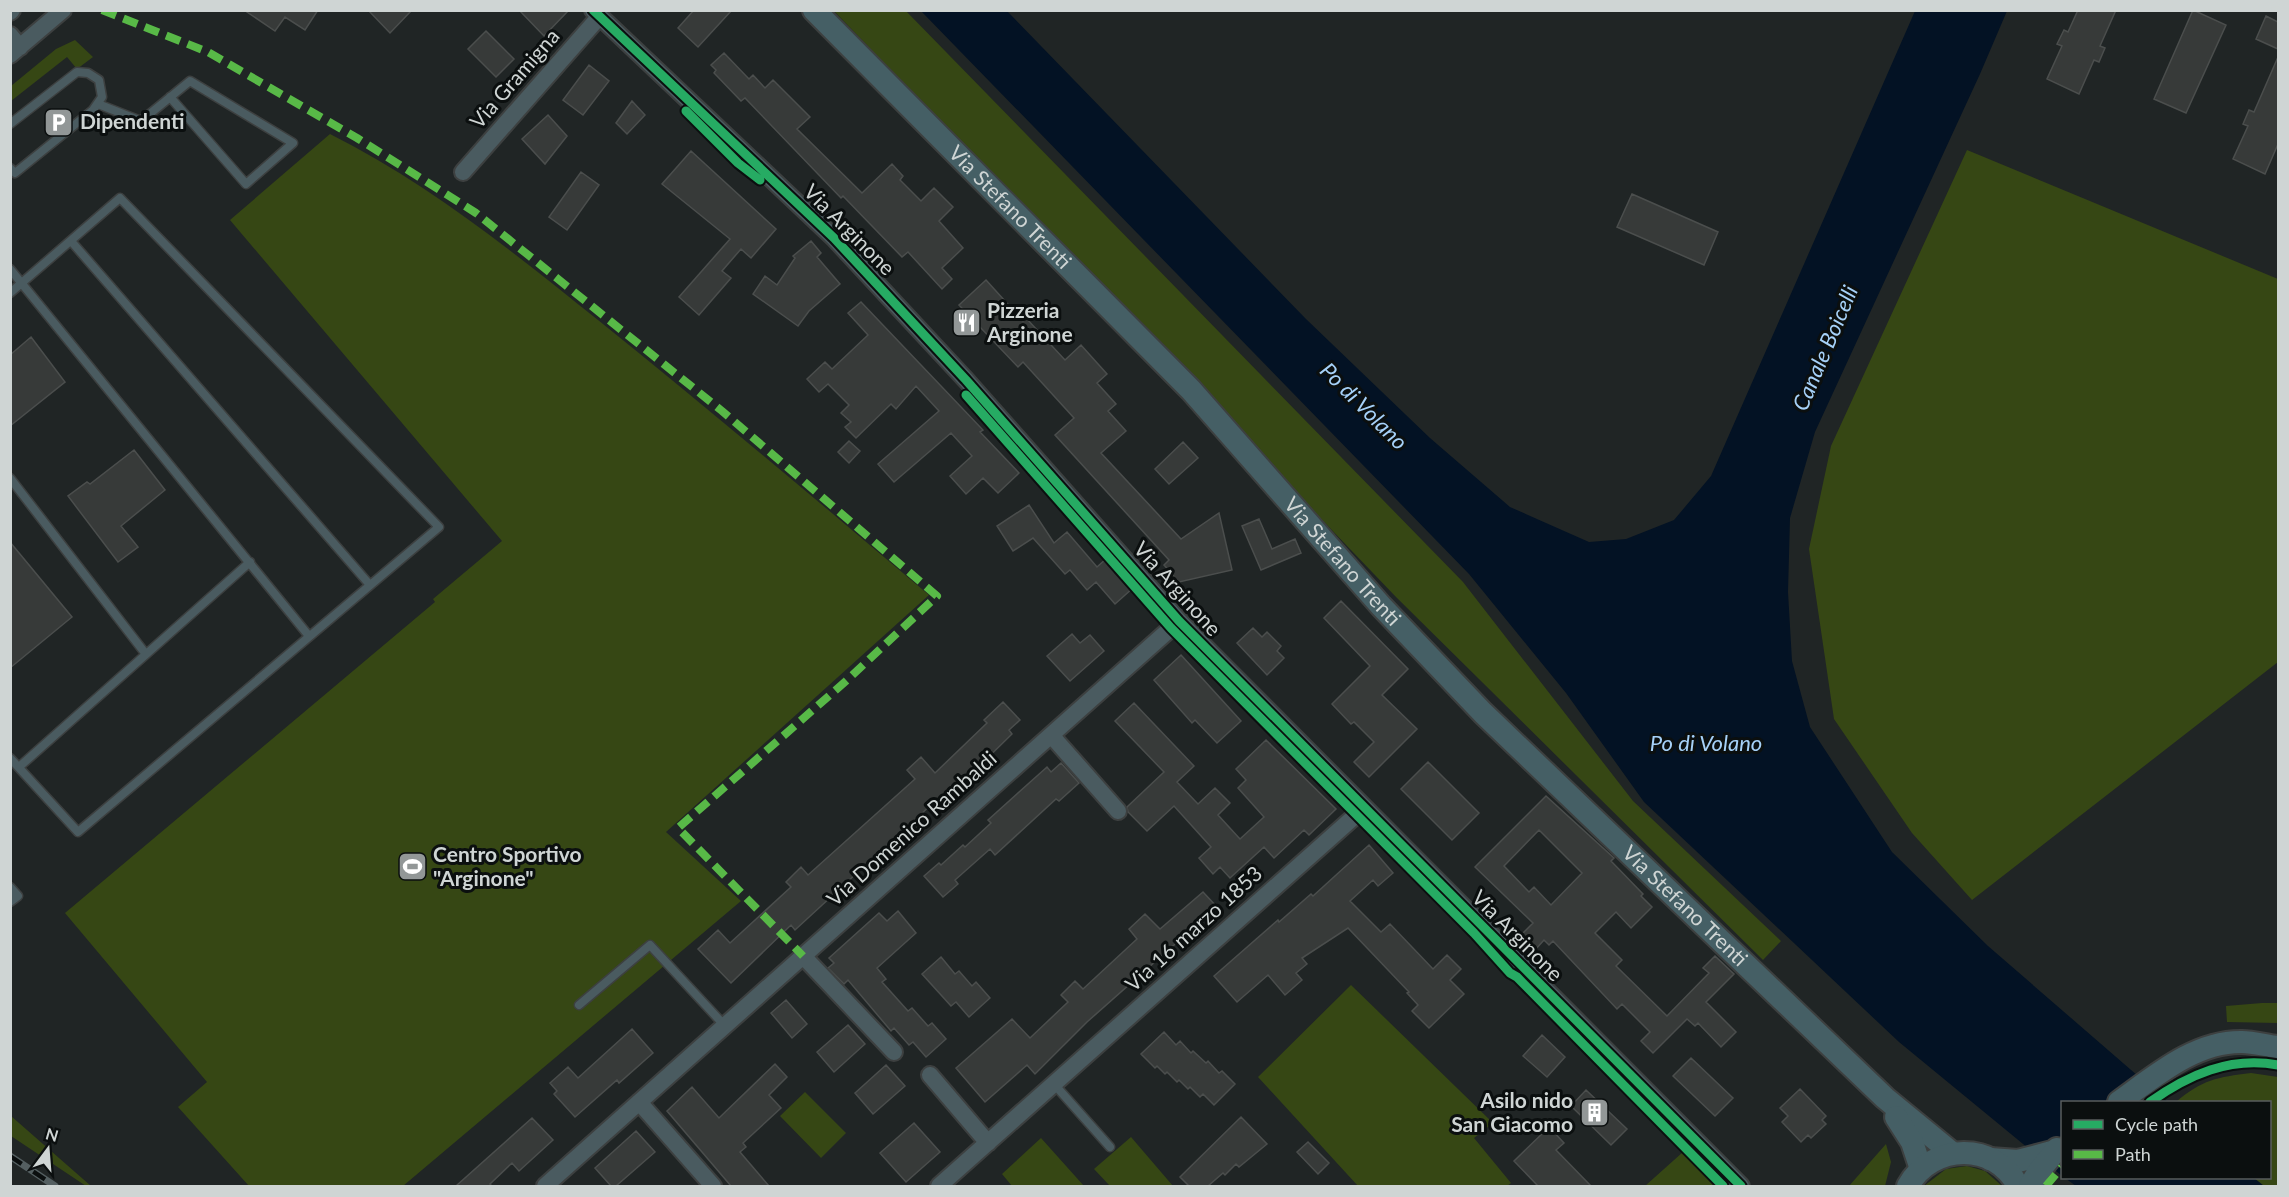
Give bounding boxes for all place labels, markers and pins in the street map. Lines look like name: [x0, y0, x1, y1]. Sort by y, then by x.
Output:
parking icon: Dipendenti: [43, 106, 75, 138]
place label: Dipendenti: [80, 108, 184, 133]
place label: Pizzeria Arginone: [986, 297, 1073, 346]
restaurant icon: Pizzeria Arginone: [950, 307, 982, 339]
place label: Centro Sportivo "Arginone": [433, 841, 582, 890]
sports icon: Centro Sportivo "Arginone": [396, 851, 428, 883]
place label: Asilo nido San Giacomo: [1451, 1087, 1573, 1136]
building icon: Asilo nido San Giacomo: [1578, 1097, 1610, 1129]

